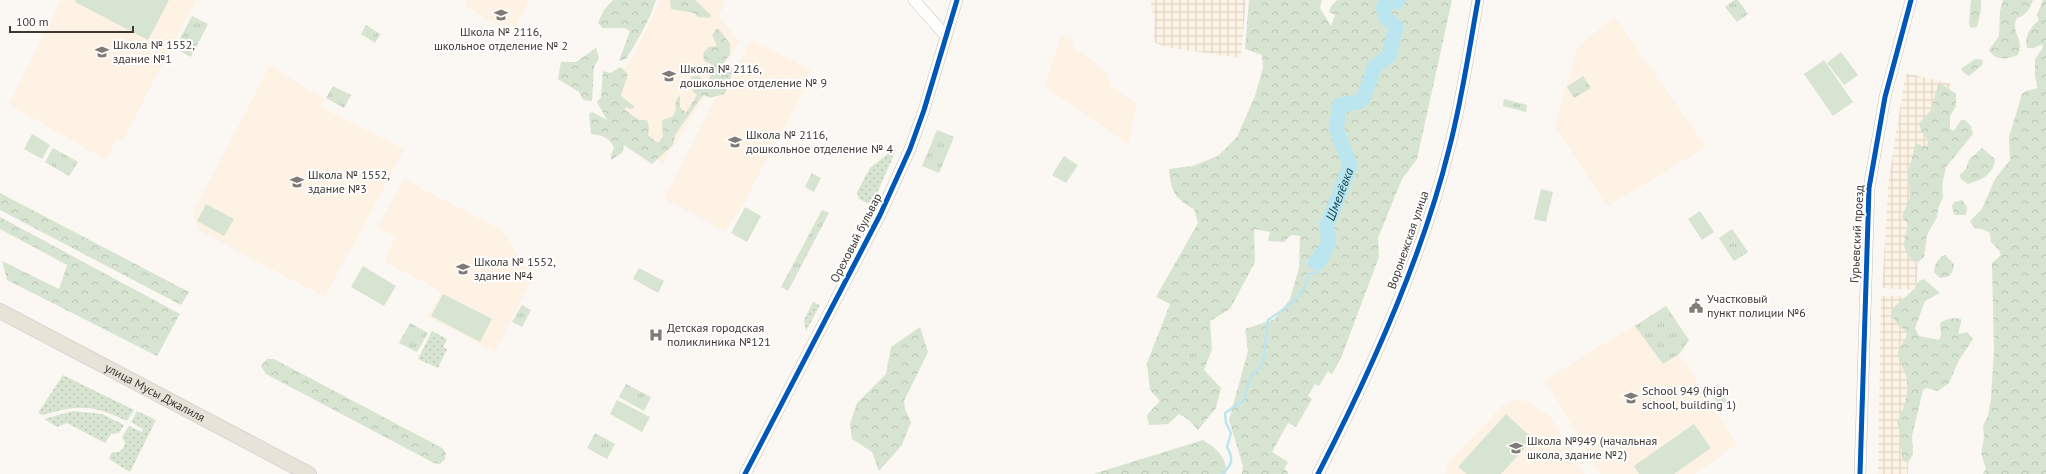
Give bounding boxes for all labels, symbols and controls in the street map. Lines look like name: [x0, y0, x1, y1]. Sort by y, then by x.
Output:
school or university icon: Школа № 2116, школьное отделение № 2: [493, 7, 509, 23]
scale bar: [10, 8, 133, 34]
text: 100 m: [16, 14, 49, 29]
place label: Школа № 2116, школьное отделение № 2: [434, 24, 568, 53]
place label: Школа № 1552, здание №1: [113, 37, 195, 66]
school or university icon: Школа № 1552, здание №1: [94, 44, 110, 60]
place label: Школа № 2116, дошкольное отделение № 9: [680, 61, 827, 90]
school or university icon: Школа № 2116, дошкольное отделение № 9: [661, 68, 677, 84]
place label: Школа № 2116, дошкольное отделение № 4: [746, 127, 894, 156]
school or university icon: Школа № 2116, дошкольное отделение № 4: [727, 134, 743, 150]
water label: Шмелёвка: [1322, 165, 1358, 223]
place label: Школа № 1552, здание №3: [308, 167, 390, 196]
school or university icon: Школа № 1552, здание №3: [289, 174, 305, 190]
street label: Гурьевский проезд: [1846, 184, 1867, 283]
street label: Воронежская улица: [1384, 189, 1431, 291]
street label: Ореховый бульвар: [827, 191, 885, 285]
place label: Школа № 1552, здание №4: [474, 254, 556, 283]
school or university icon: Школа № 1552, здание №4: [455, 261, 471, 277]
place label: Участковый пункт полиции №6: [1707, 291, 1806, 320]
public building icon: Участковый пункт полиции №6: [1688, 298, 1704, 314]
place label: Детская городская поликлиника №121: [667, 320, 771, 349]
hospital icon: Детская городская поликлиника №121: [648, 327, 664, 343]
street label: улица Мусы Джалиля: [102, 360, 208, 425]
place label: School 949 (high school, building 1): [1642, 383, 1736, 412]
school or university icon: School 949 (high school, building 1): [1623, 390, 1639, 406]
place label: Школа №949 (начальная школа, здание №2): [1527, 433, 1657, 462]
school or university icon: Школа №949 (начальная школа, здание №2): [1508, 440, 1524, 456]

